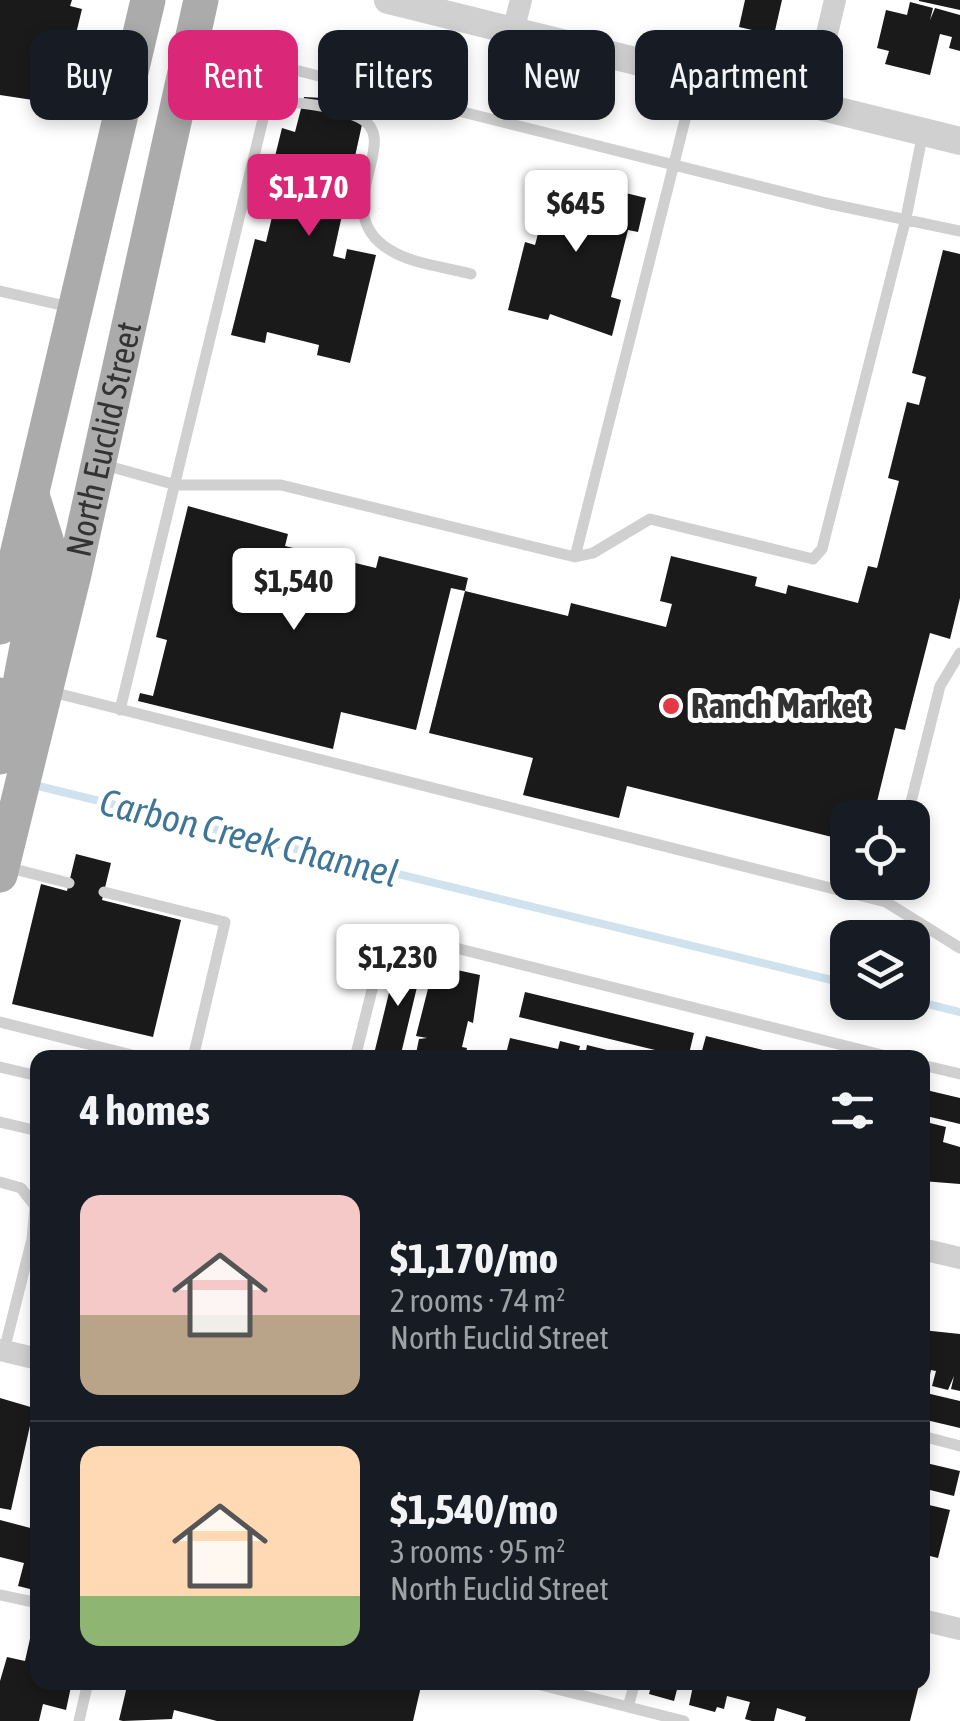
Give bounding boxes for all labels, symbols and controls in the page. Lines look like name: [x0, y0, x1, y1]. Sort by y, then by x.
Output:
chip: Buy: [30, 30, 148, 120]
chip: Rent: [168, 30, 298, 120]
chip: Filters: [318, 30, 468, 120]
chip: New: [488, 30, 615, 120]
chip: Apartment: [635, 30, 843, 120]
pin: $1,170: [228, 154, 390, 239]
text: $1,170: [269, 168, 349, 205]
pin: $645: [517, 170, 635, 255]
text: $645: [547, 184, 605, 221]
street label: North Euclid Street: [57, 318, 148, 560]
pin: $1,540: [213, 548, 375, 633]
text: $1,540: [254, 562, 334, 599]
place label: Ranch Market: [691, 685, 867, 725]
marker: Ranch Market: [660, 695, 682, 717]
water label: Carbon Creek Channel: [96, 780, 403, 895]
map controls: [830, 800, 930, 1020]
button: locate: [830, 800, 930, 900]
button: layers: [830, 920, 930, 1020]
pin: $1,230: [317, 924, 479, 1009]
text: $1,230: [358, 938, 438, 975]
icon: filters: [825, 1083, 880, 1138]
text: 4 homes: [80, 1086, 210, 1134]
text: $1,170/mo: [390, 1234, 558, 1282]
icon: home: [160, 1235, 280, 1355]
text: 2 rooms · 74 m²: [390, 1282, 565, 1319]
text: North Euclid Street: [390, 1319, 609, 1356]
text: $1,540/mo: [390, 1485, 558, 1533]
icon: home: [160, 1486, 280, 1606]
text: 3 rooms · 95 m²: [390, 1533, 565, 1570]
text: North Euclid Street: [390, 1570, 609, 1607]

